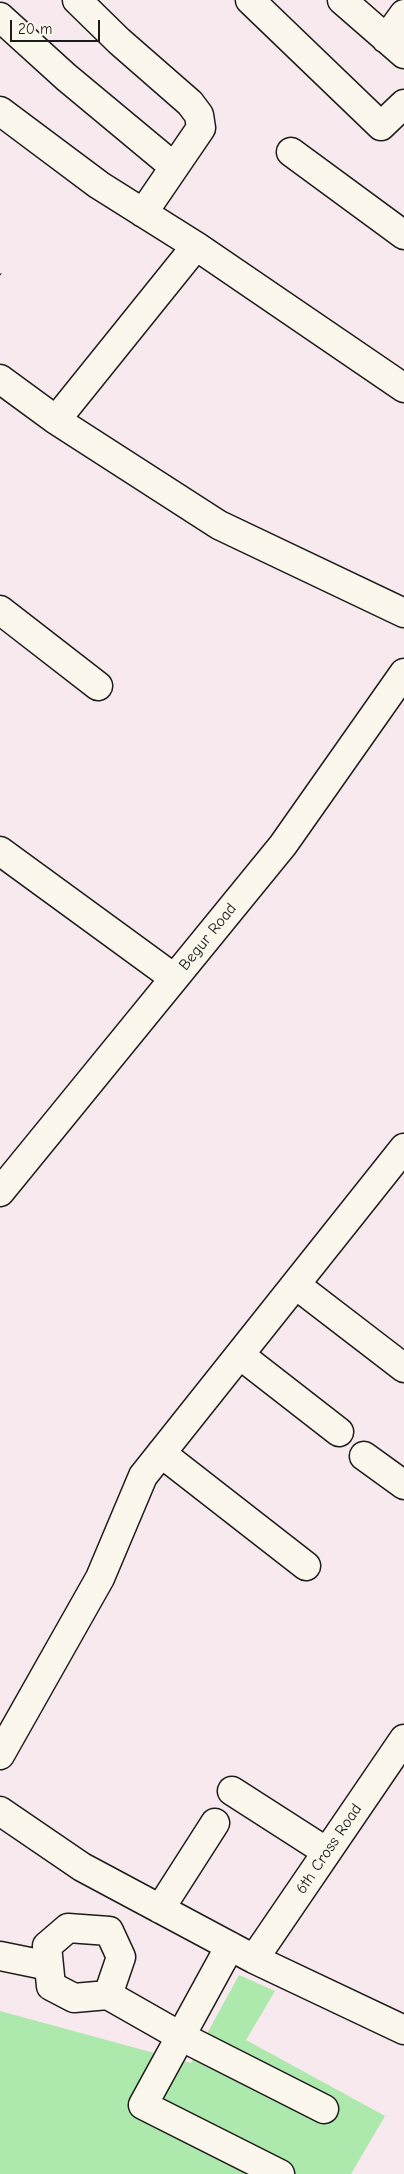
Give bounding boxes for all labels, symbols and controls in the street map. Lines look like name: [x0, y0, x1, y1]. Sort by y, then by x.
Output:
scale bar: [12, 10, 102, 42]
text: 20 m: [18, 20, 52, 38]
street label: Begur Road: [175, 900, 241, 974]
street label: 6th Cross Road: [292, 1800, 366, 1898]

